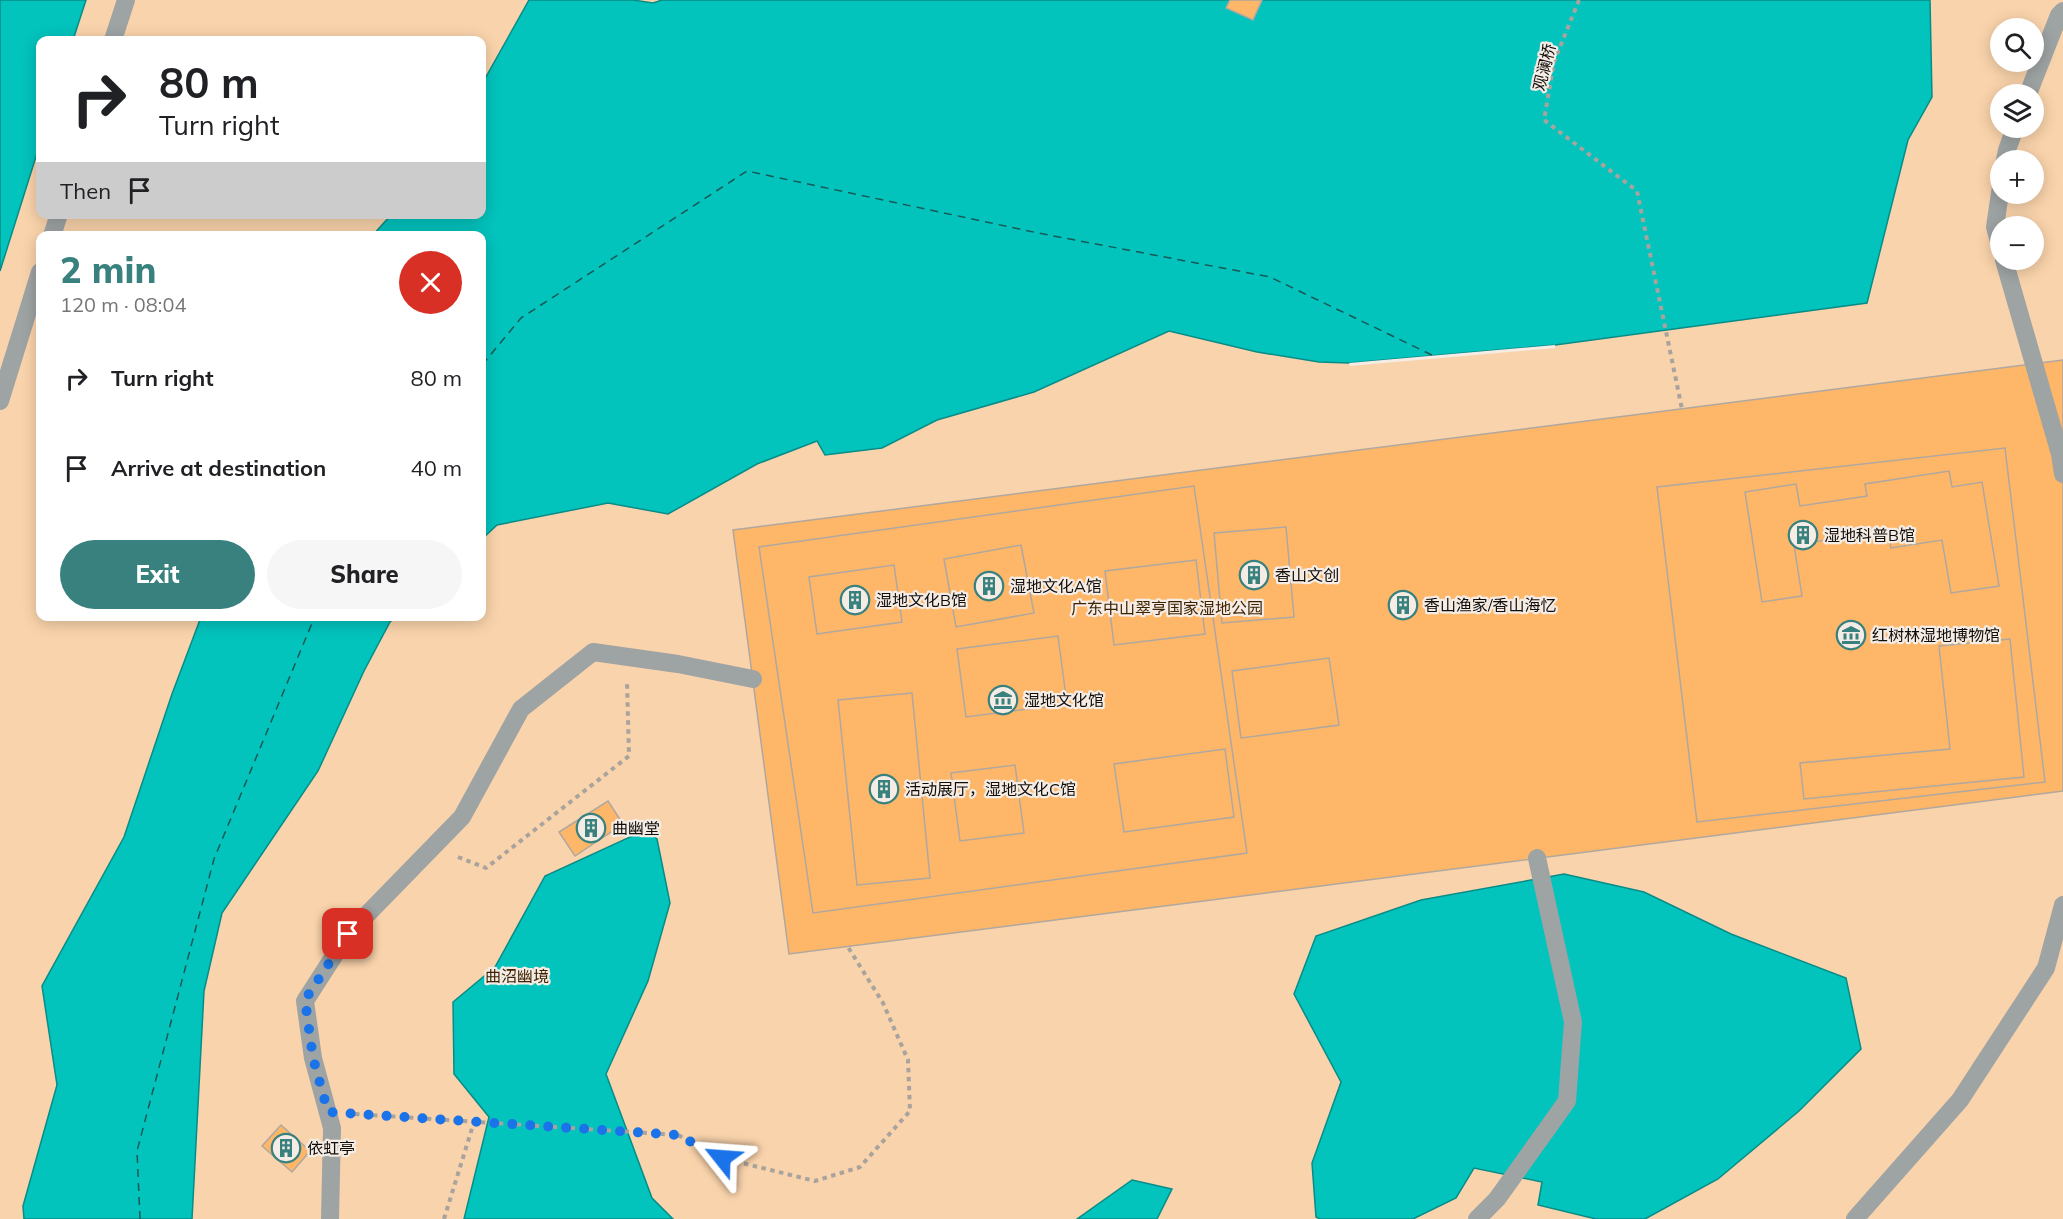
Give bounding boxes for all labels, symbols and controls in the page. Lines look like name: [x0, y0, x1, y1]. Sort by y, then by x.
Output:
map controls: [1990, 18, 2044, 270]
button: search: [1990, 18, 2044, 72]
street label: 观澜桥: [1528, 41, 1560, 93]
text: 80 m: [159, 56, 259, 109]
icon: right: [60, 60, 138, 138]
button: layers: [1990, 84, 2044, 138]
text: Turn right: [159, 108, 279, 142]
button: +: [1990, 150, 2044, 204]
icon: arrive: [123, 174, 156, 207]
text: Then: [60, 177, 111, 205]
button: −: [1990, 216, 2044, 270]
text: 2 min: [60, 247, 156, 292]
button: close: [399, 251, 462, 314]
text: 120 m · 08:04: [60, 292, 186, 317]
icon: right: [60, 362, 93, 395]
text: Turn right: [111, 364, 214, 392]
text: 80 m: [411, 364, 462, 392]
icon: arrive: [60, 452, 93, 485]
text: Arrive at destination: [111, 454, 326, 482]
text: 40 m: [411, 454, 462, 482]
building icon: 湿地科普B馆: [1787, 519, 1819, 551]
place label: 湿地科普B馆: [1824, 525, 1915, 545]
button: Exit: [60, 540, 255, 609]
button: Share: [267, 540, 462, 609]
building icon: 香山文创: [1238, 559, 1270, 591]
place label: 香山文创: [1275, 565, 1339, 585]
building icon: 湿地文化A馆: [973, 570, 1005, 602]
place label: 湿地文化A馆: [1010, 576, 1102, 596]
building icon: 湿地文化B馆: [839, 584, 871, 616]
building icon: 香山渔家/香山海忆: [1387, 589, 1419, 621]
place label: 湿地文化B馆: [876, 590, 967, 610]
place label: 香山渔家/香山海忆: [1424, 595, 1557, 615]
park label: 广东中山翠亨国家湿地公园: [1071, 598, 1263, 618]
museum icon: 红树林湿地博物馆: [1835, 619, 1867, 651]
place label: 红树林湿地博物馆: [1872, 625, 2000, 645]
museum icon: 湿地文化馆: [987, 684, 1019, 716]
place label: 湿地文化馆: [1024, 690, 1104, 710]
building icon: 活动展厅，湿地文化C馆: [868, 773, 900, 805]
place label: 活动展厅，湿地文化C馆: [905, 779, 1076, 799]
building icon: 曲幽堂: [575, 812, 607, 844]
place label: 曲幽堂: [612, 818, 660, 838]
pin: [322, 908, 373, 959]
icon: arrive: [331, 917, 364, 950]
park label: 曲沼幽境: [485, 966, 549, 986]
position arrow: [690, 1126, 754, 1190]
building icon: 依虹亭: [270, 1132, 302, 1164]
place label: 依虹亭: [307, 1138, 355, 1158]

